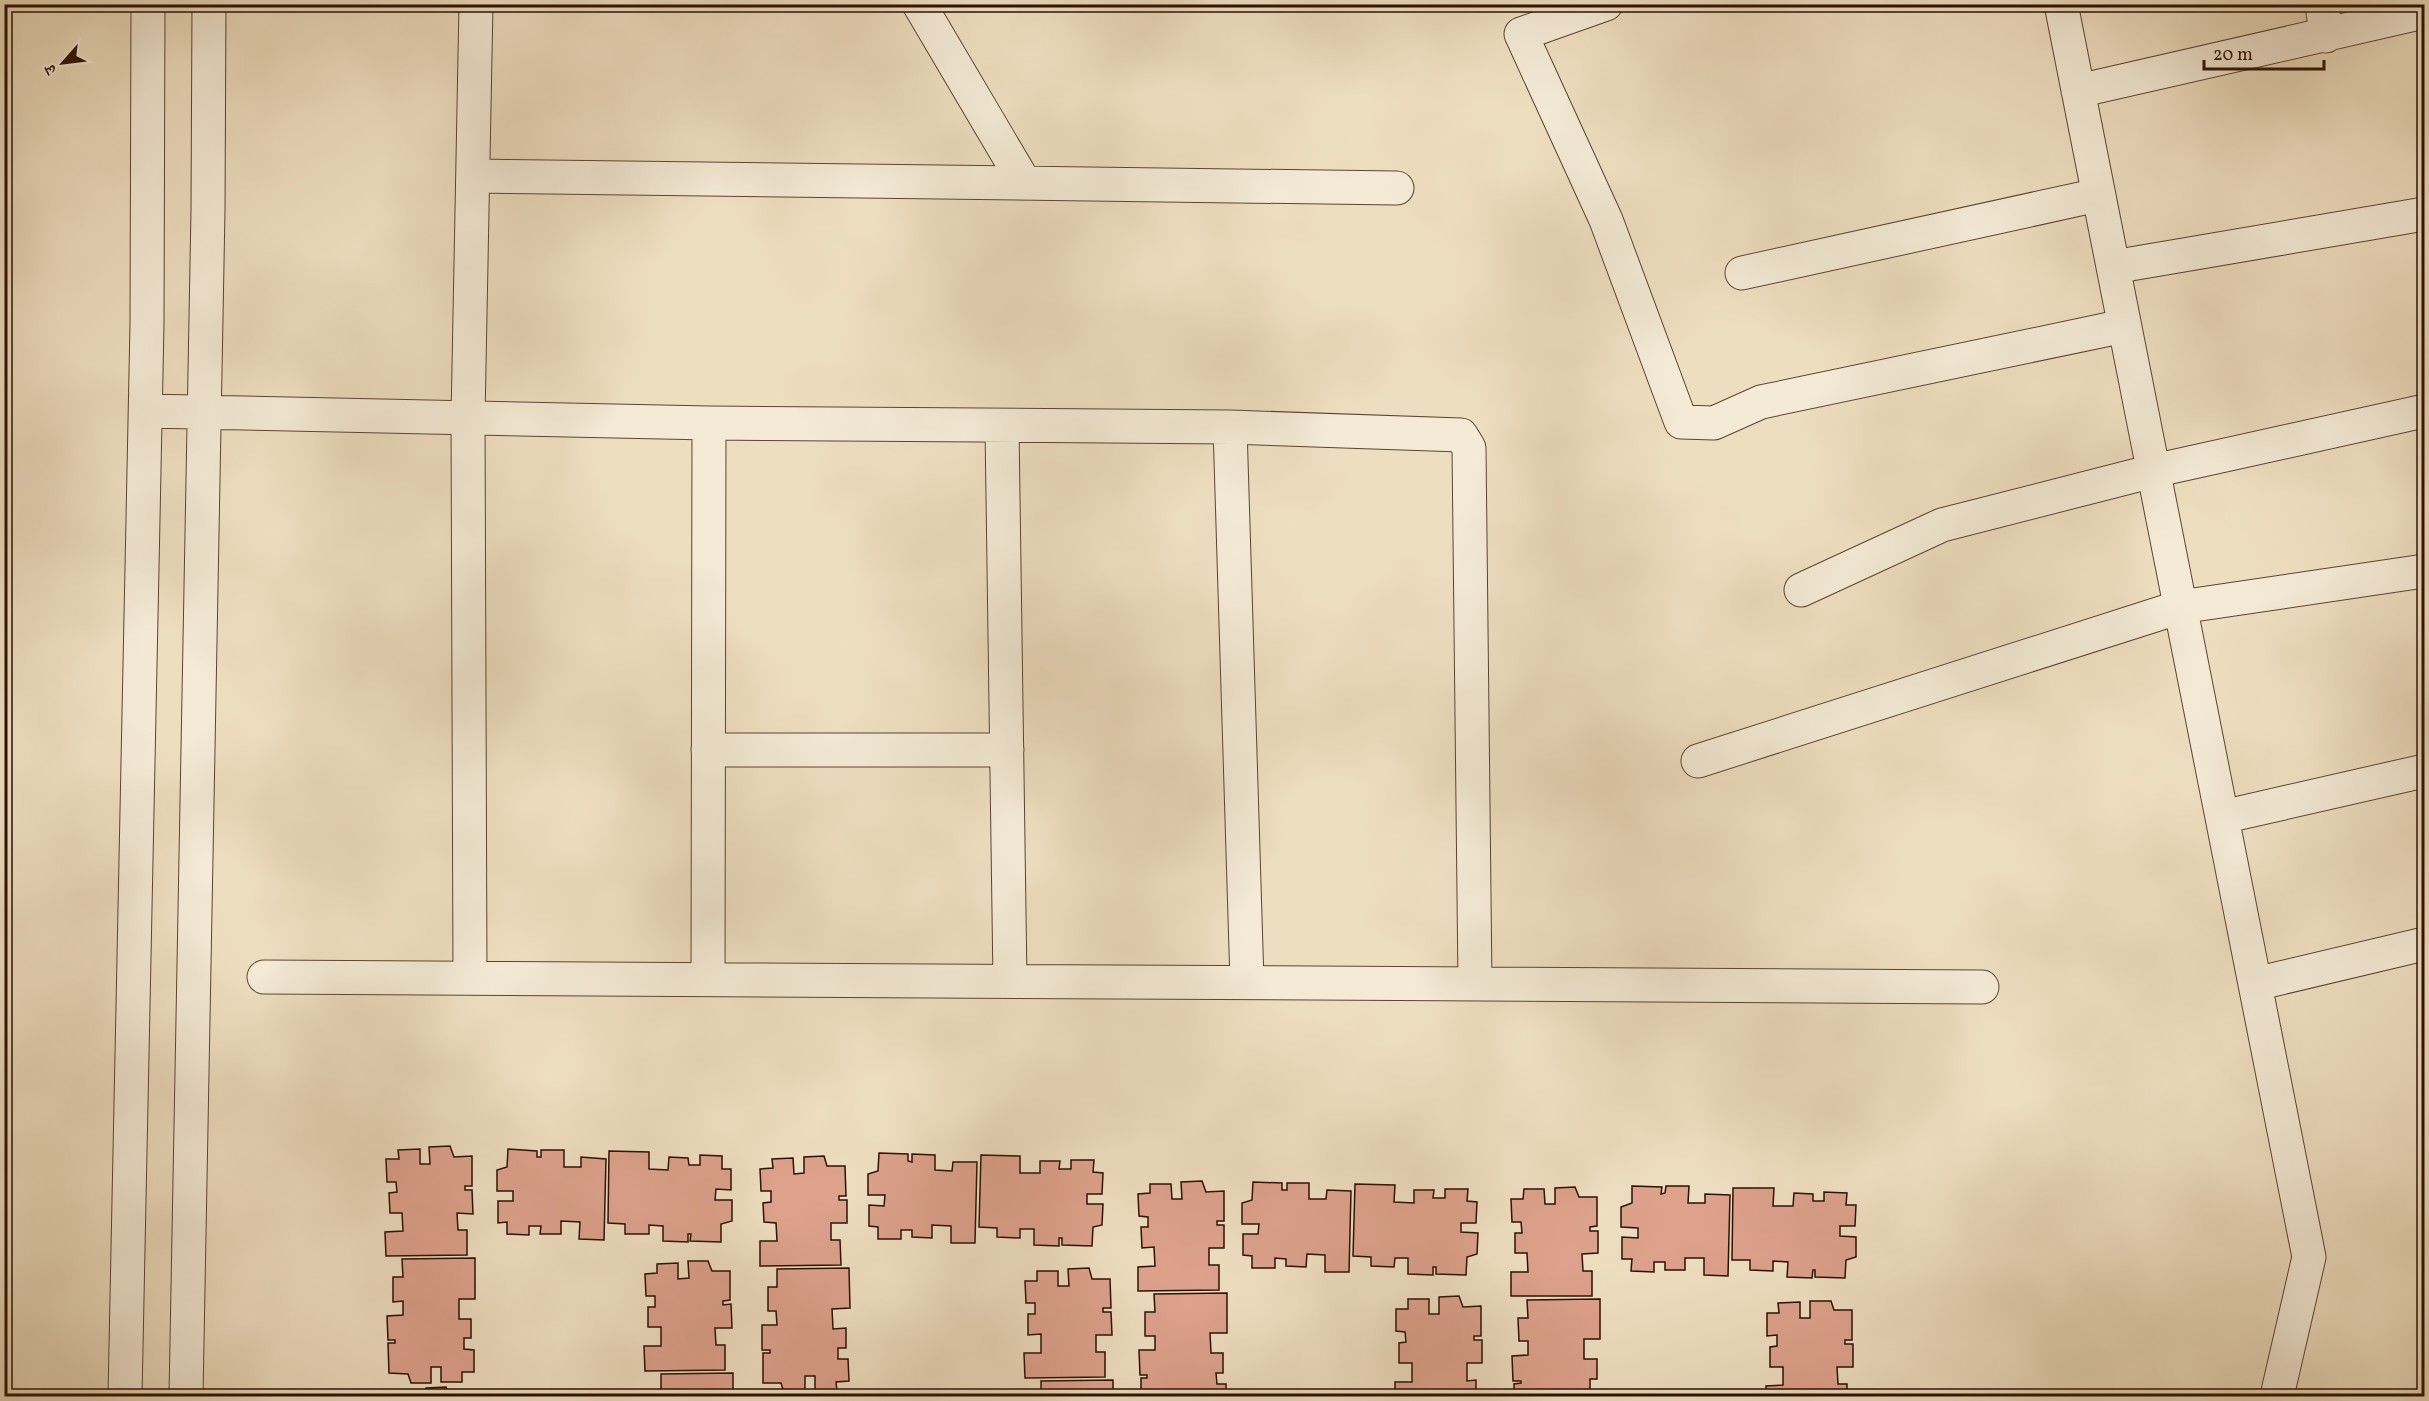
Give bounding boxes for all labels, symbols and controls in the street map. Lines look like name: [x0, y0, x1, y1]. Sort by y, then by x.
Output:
north arrow: [33, 33, 93, 93]
scale bar: [2204, 33, 2324, 71]
text: 20 m: [2213, 43, 2253, 68]
text: उ: [39, 59, 64, 79]

